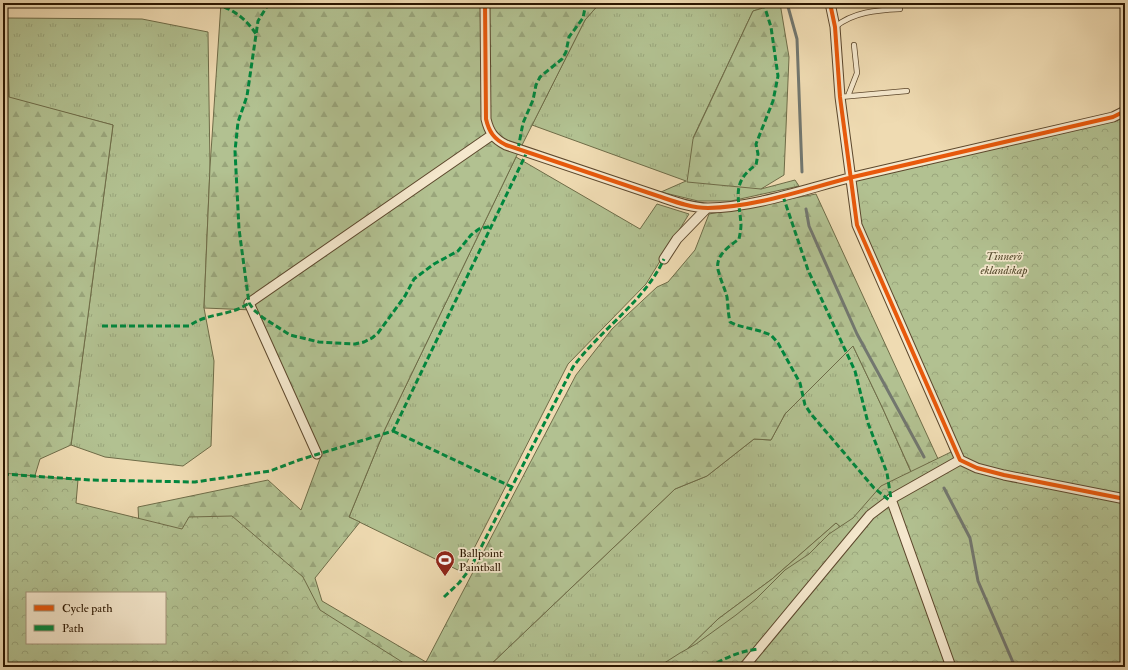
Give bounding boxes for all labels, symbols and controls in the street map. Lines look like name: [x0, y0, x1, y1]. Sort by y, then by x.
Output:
park label: Tinnerö eklandskap: [980, 249, 1028, 278]
place label: Ballpoint Paintball: [459, 546, 503, 575]
sports icon: Ballpoint Paintball: [434, 549, 456, 577]
legend: [26, 592, 166, 644]
text: Cycle path: [62, 601, 113, 616]
text: Path: [62, 621, 85, 636]

